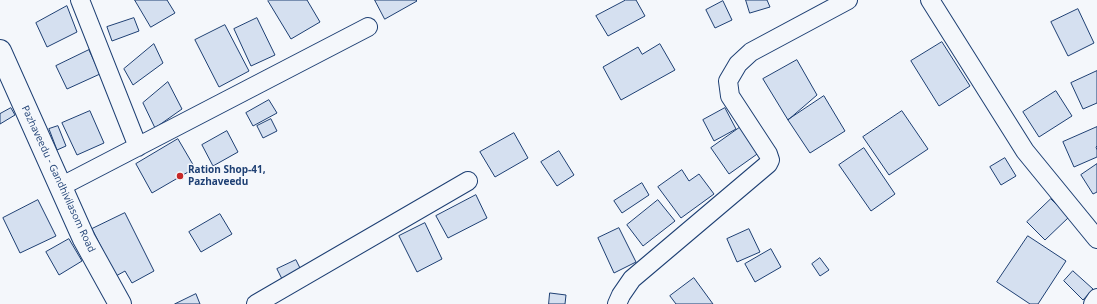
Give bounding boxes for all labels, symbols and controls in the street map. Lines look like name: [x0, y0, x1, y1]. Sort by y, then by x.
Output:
street label: Pazhaveedu - Gandhivilasom Road: [19, 104, 97, 254]
place label: Ration Shop-41, Pazhaveedu: [188, 164, 266, 188]
marker: Ration Shop-41, Pazhaveedu: [175, 171, 185, 181]

